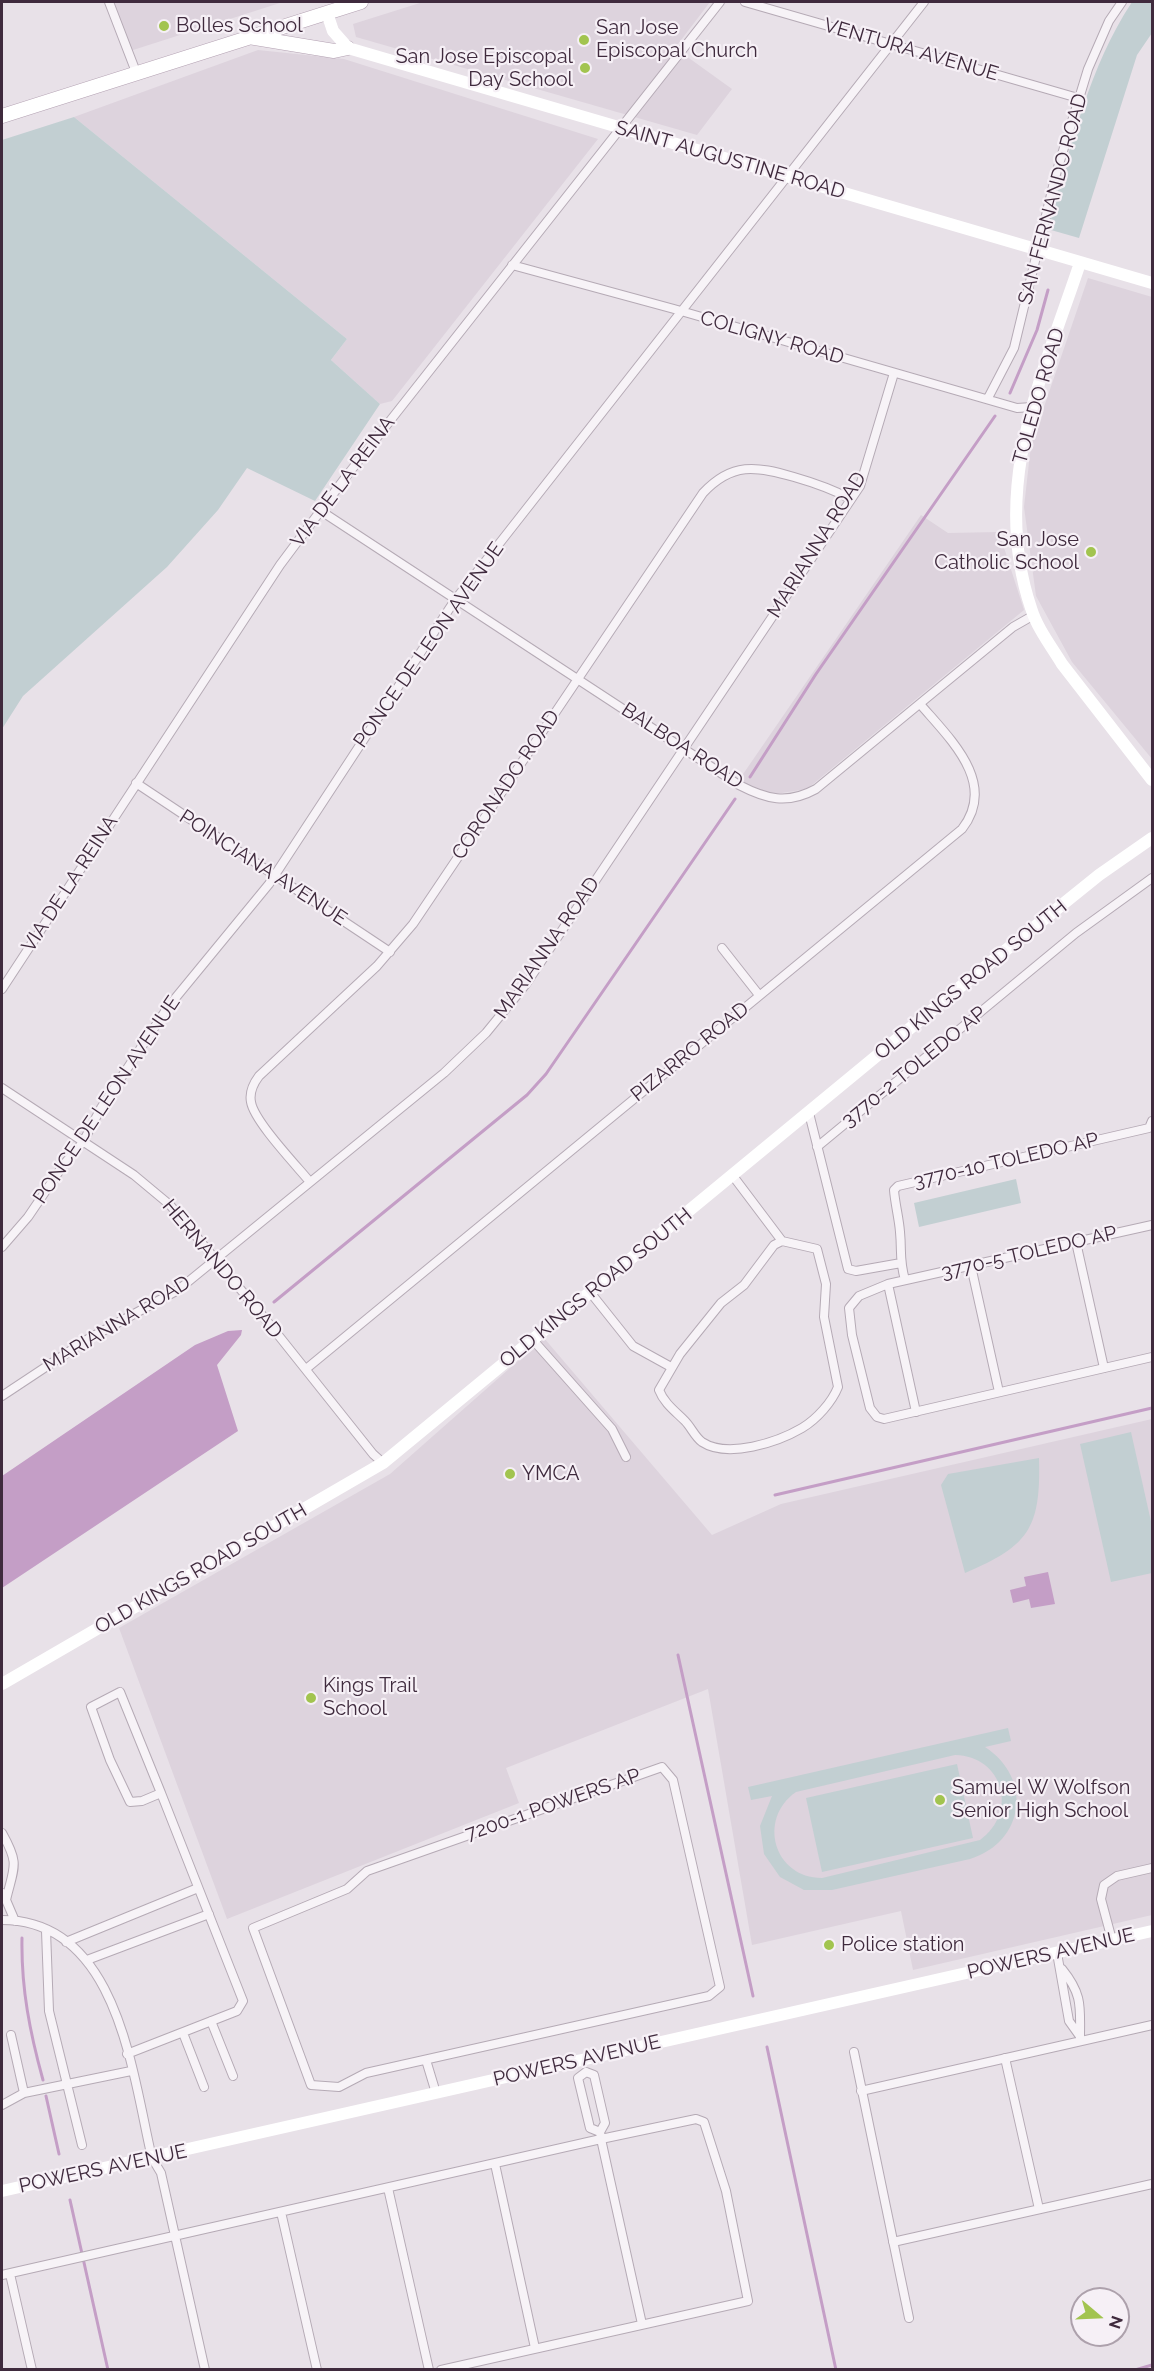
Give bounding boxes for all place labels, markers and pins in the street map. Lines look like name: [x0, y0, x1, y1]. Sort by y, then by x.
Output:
place label: Bolles School: [176, 14, 303, 38]
place label: San Jose Episcopal Church: [596, 16, 758, 63]
marker: Bolles School: [157, 19, 171, 33]
marker: San Jose Episcopal Church: [577, 33, 591, 47]
place label: San Jose Episcopal Day School: [395, 45, 573, 92]
marker: San Jose Episcopal Day School: [578, 61, 592, 75]
place label: San Jose Catholic School: [934, 528, 1079, 575]
marker: San Jose Catholic School: [1084, 545, 1098, 559]
place label: YMCA: [522, 1462, 580, 1486]
marker: YMCA: [503, 1467, 517, 1481]
place label: Kings Trail School: [323, 1674, 417, 1721]
marker: Kings Trail School: [304, 1691, 318, 1705]
place label: Samuel W Wolfson Senior High School: [952, 1776, 1130, 1823]
marker: Samuel W Wolfson Senior High School: [933, 1793, 947, 1807]
place label: Police station: [841, 1933, 964, 1957]
marker: Police station: [822, 1938, 836, 1952]

